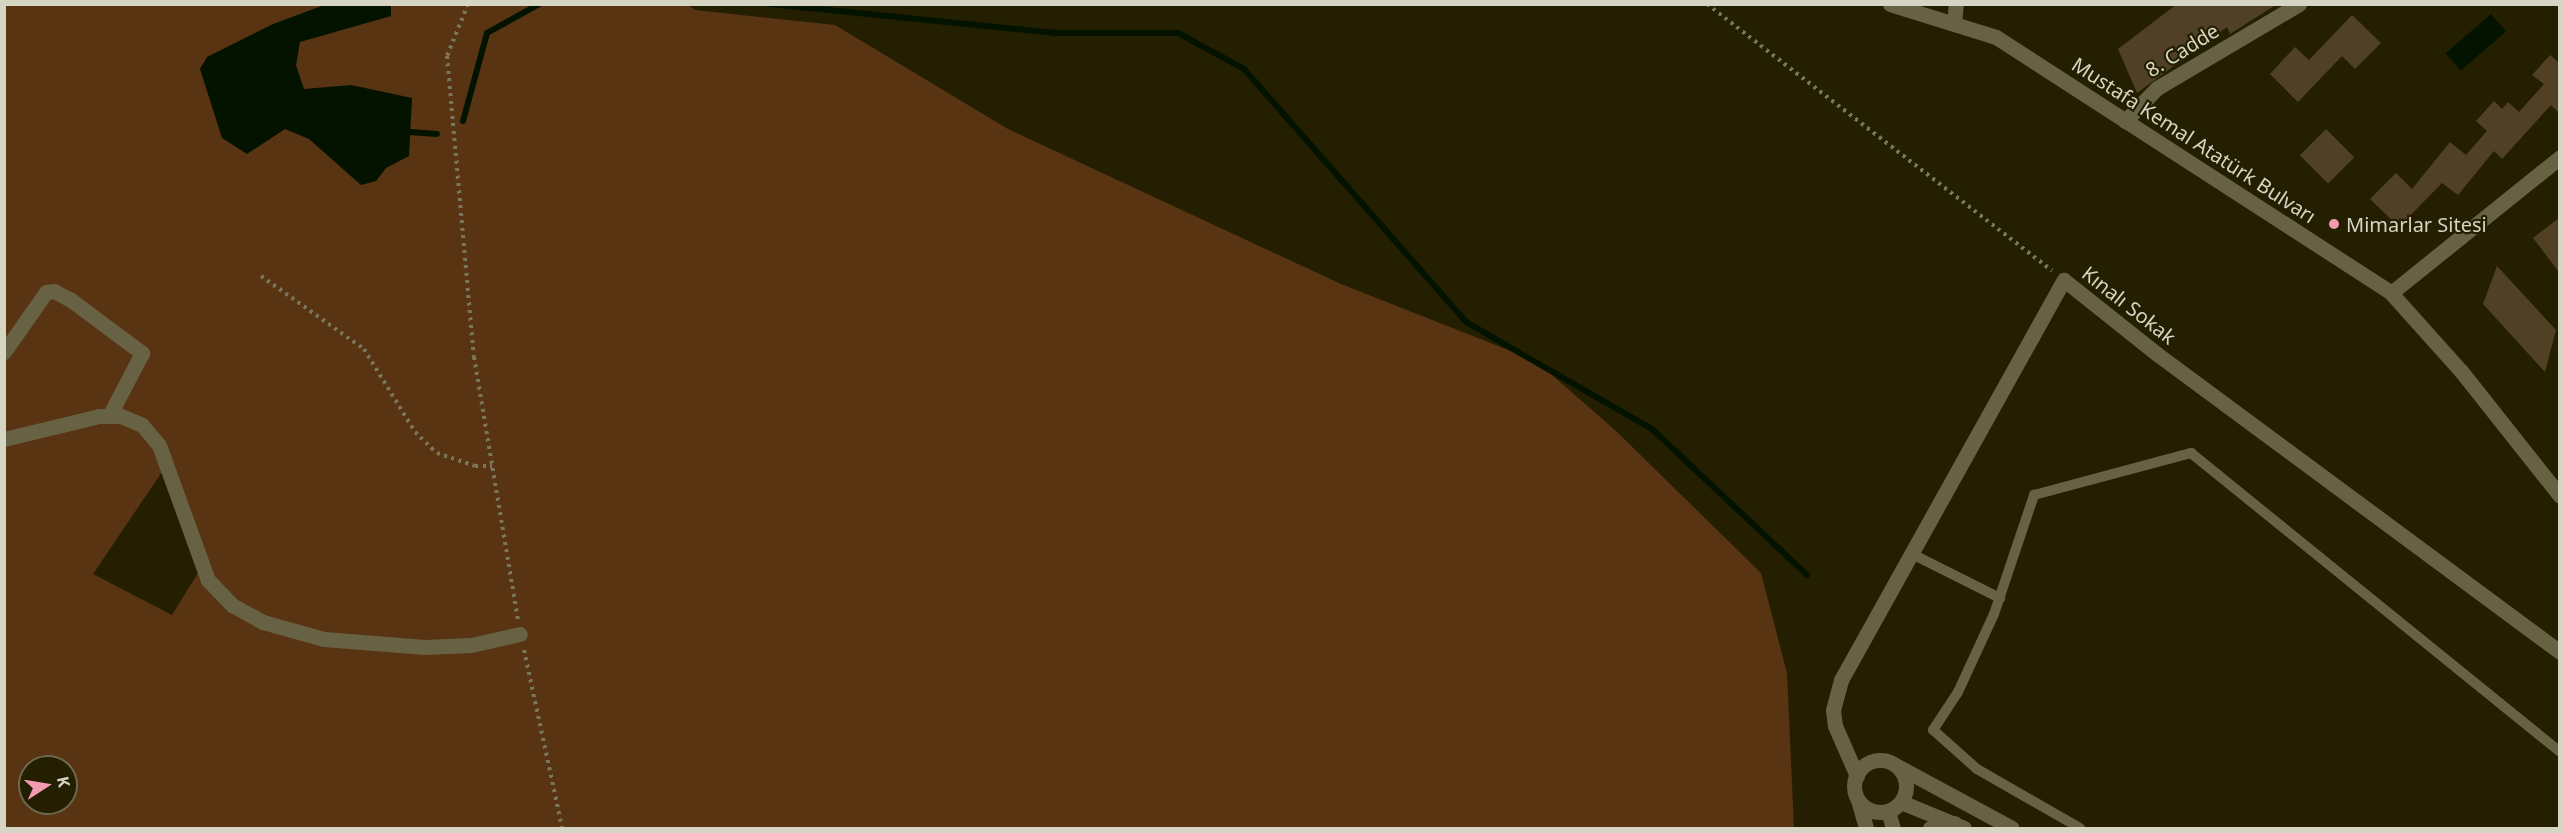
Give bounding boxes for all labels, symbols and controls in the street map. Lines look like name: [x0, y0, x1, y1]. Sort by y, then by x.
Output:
street label: 8. Cadde: [2141, 18, 2223, 82]
street label: Mustafa Kemal Atatürk Bulvarı: [2068, 52, 2320, 228]
place label: Mimarlar Sitesi: [2346, 212, 2487, 236]
marker: Mimarlar Sitesi: [2327, 217, 2341, 231]
street label: Kınalı Sokak: [2077, 261, 2181, 349]
north arrow: [18, 755, 78, 815]
text: K: [52, 774, 76, 789]

